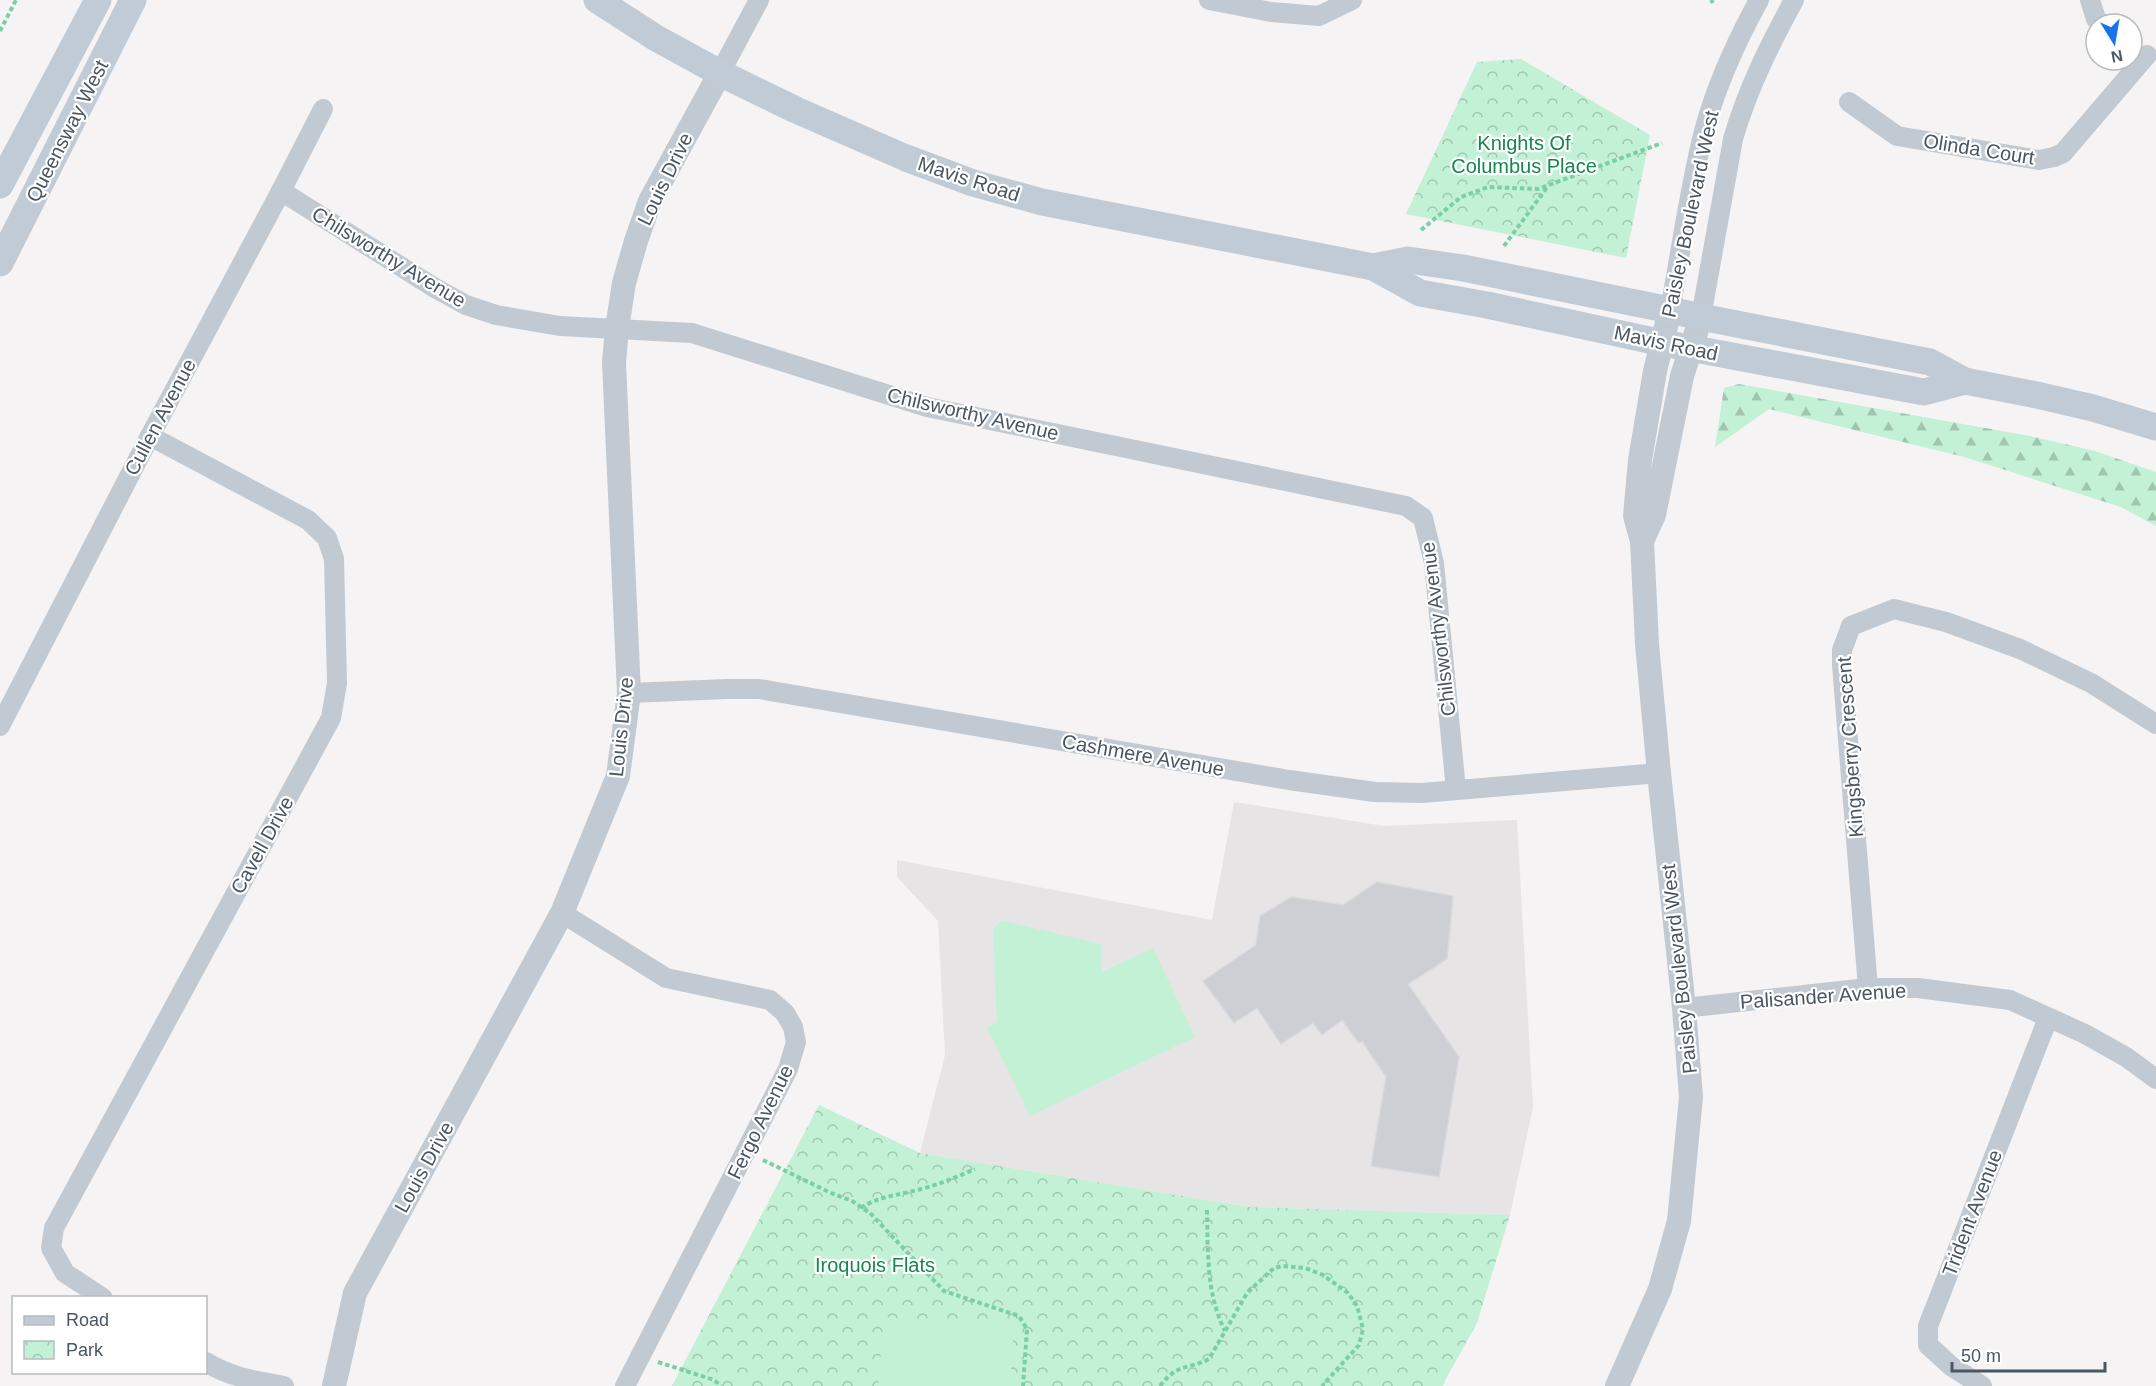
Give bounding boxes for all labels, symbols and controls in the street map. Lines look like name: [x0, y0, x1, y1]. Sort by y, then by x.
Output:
north arrow: [2084, 12, 2144, 72]
text: N: [2109, 47, 2124, 66]
street label: Queensway West: [22, 56, 112, 206]
street label: Paisley Boulevard West: [1657, 108, 1723, 319]
street label: Louis Drive: [633, 129, 697, 229]
street label: Olinda Court: [1922, 129, 2037, 169]
park label: Knights Of Columbus Place: [1451, 132, 1597, 177]
street label: Mavis Road: [915, 152, 1023, 206]
street label: Chilsworthy Avenue: [308, 202, 470, 312]
street label: Mavis Road: [1612, 321, 1720, 365]
street label: Cullen Avenue: [120, 355, 200, 479]
street label: Chilsworthy Avenue: [885, 384, 1061, 444]
street label: Chilsworthy Avenue: [1416, 541, 1460, 717]
street label: Kingsberry Crescent: [1833, 655, 1867, 838]
street label: Louis Drive: [605, 676, 637, 778]
street label: Cashmere Avenue: [1060, 730, 1226, 780]
street label: Cavell Drive: [226, 793, 298, 897]
street label: Paisley Boulevard West: [1657, 863, 1701, 1075]
street label: Palisander Avenue: [1739, 979, 1907, 1013]
street label: Fergo Avenue: [723, 1061, 797, 1183]
street label: Louis Drive: [390, 1118, 458, 1216]
street label: Trident Avenue: [1938, 1147, 2006, 1279]
park label: Iroquois Flats: [815, 1254, 935, 1276]
legend: [12, 1296, 207, 1374]
text: Road: [66, 1310, 109, 1330]
scale bar: [1952, 1335, 2105, 1373]
text: Park: [66, 1340, 104, 1360]
text: 50 m: [1961, 1346, 2001, 1366]

